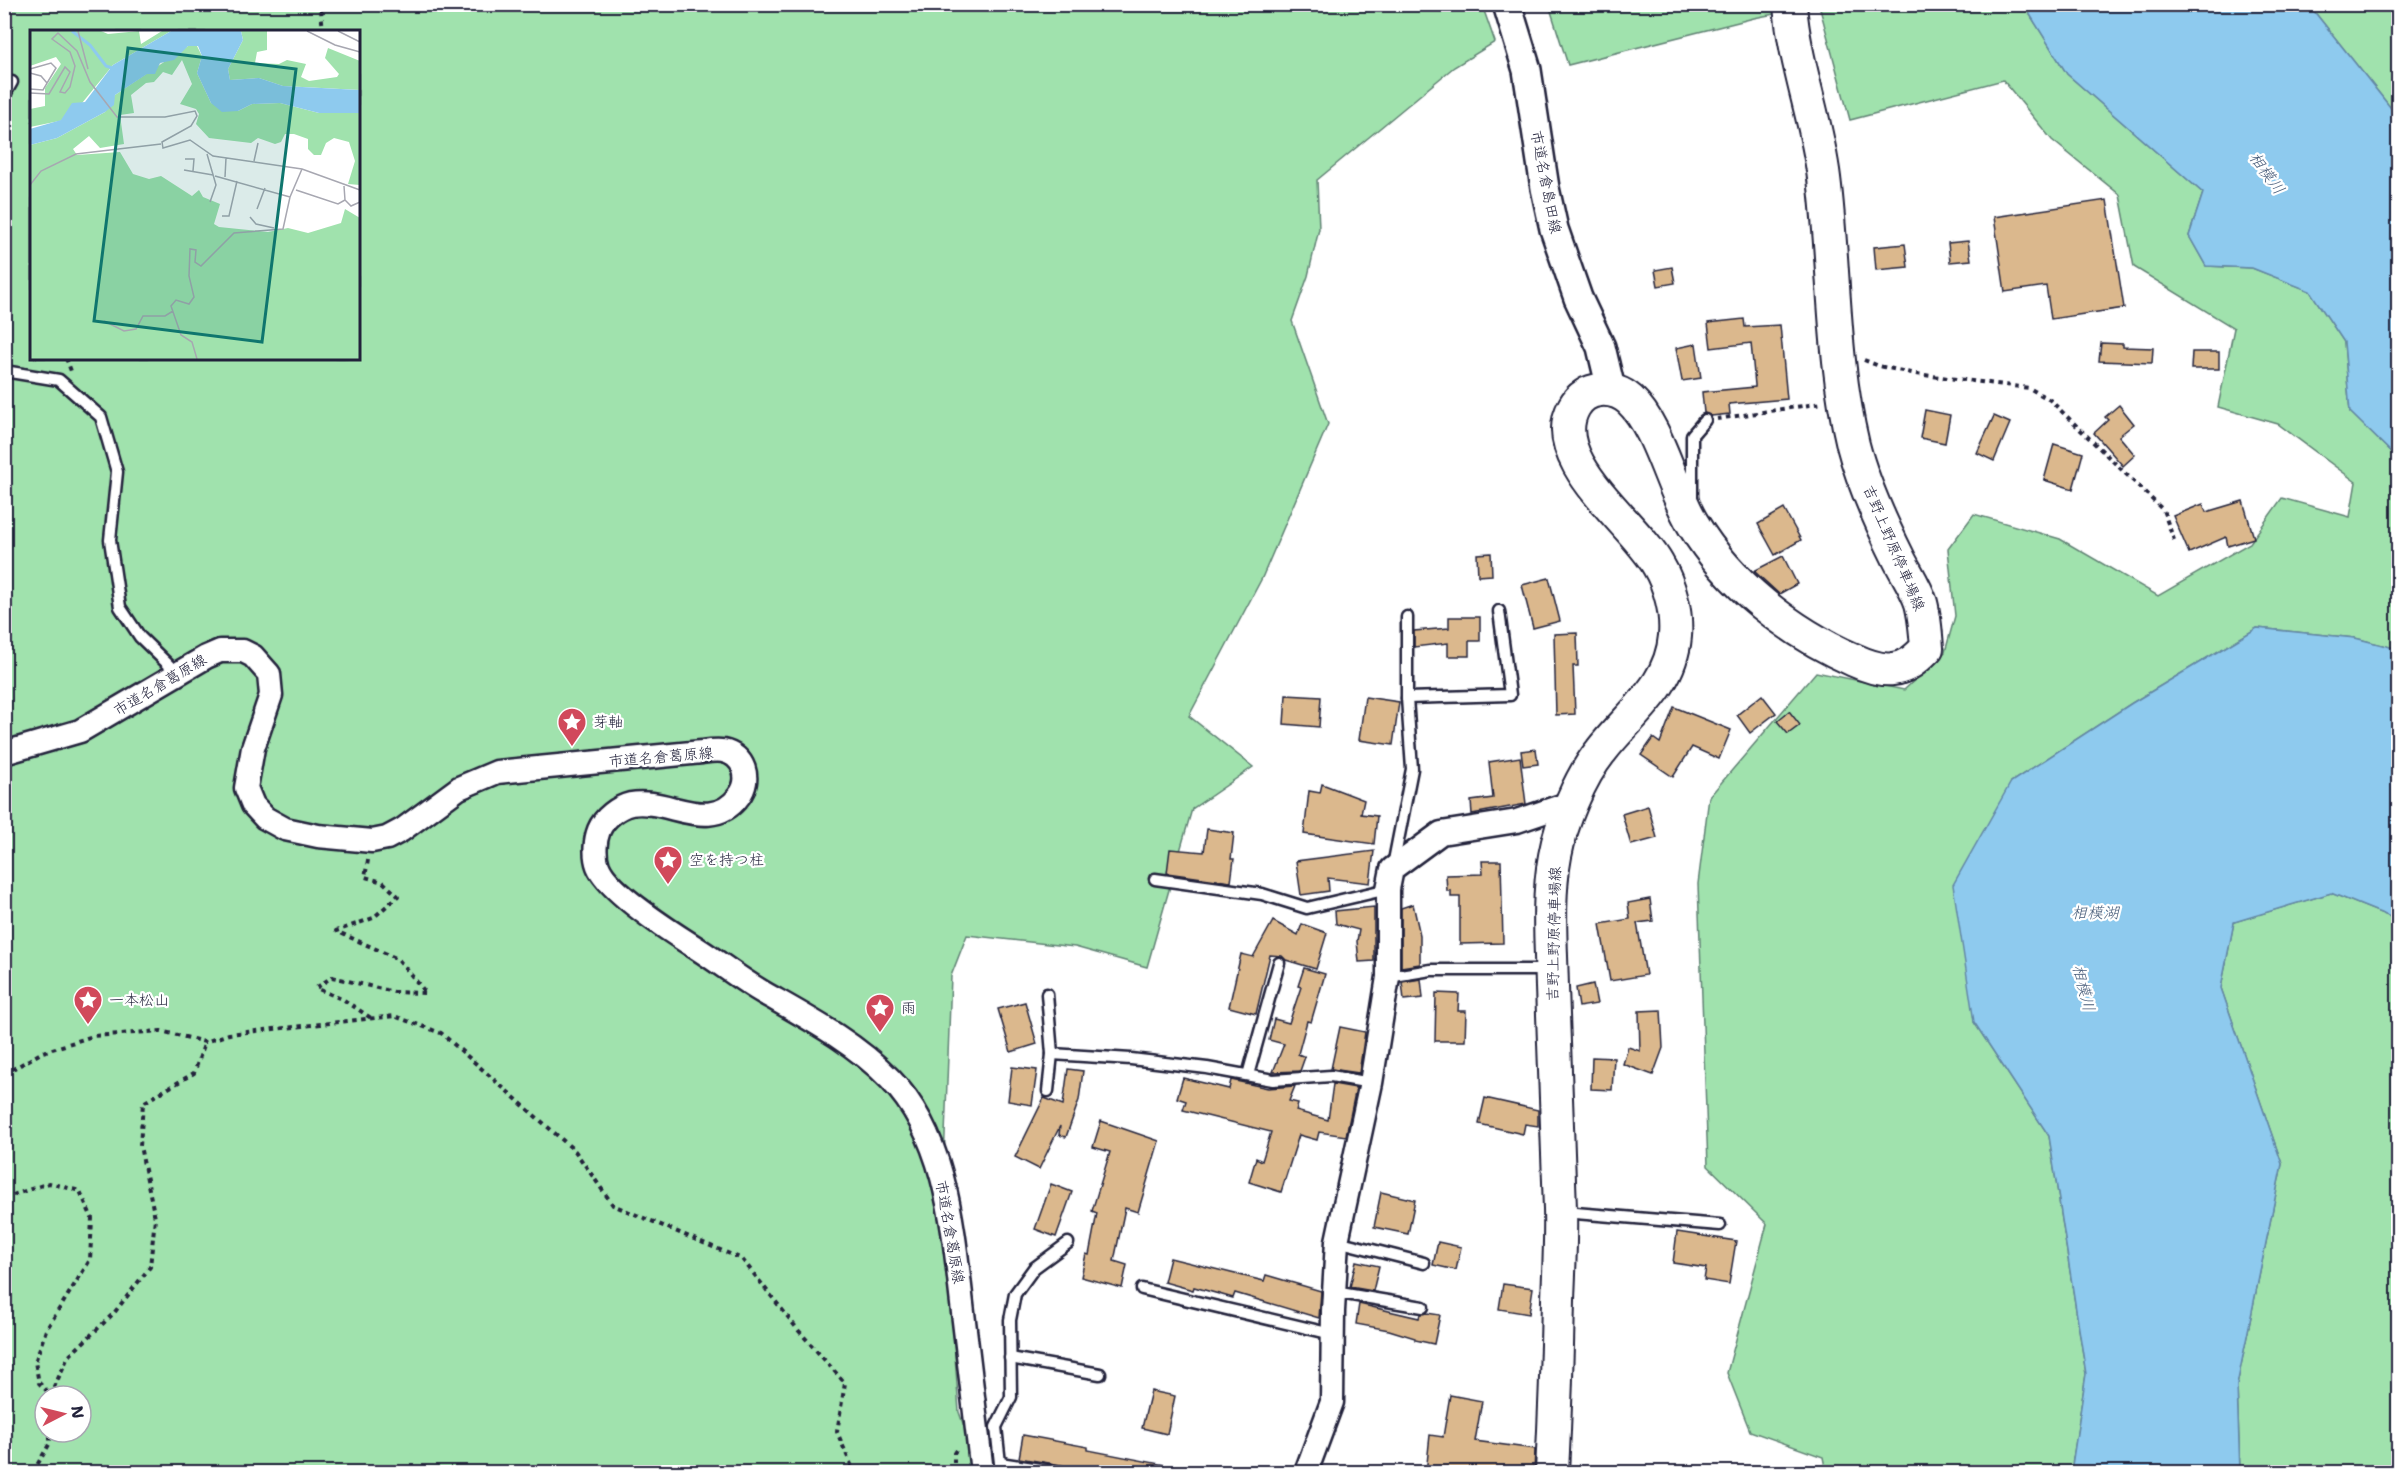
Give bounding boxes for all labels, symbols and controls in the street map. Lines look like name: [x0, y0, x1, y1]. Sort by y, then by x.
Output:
inset map: [30, 30, 360, 360]
street label: 市道名倉島田線: [1526, 129, 1566, 235]
water label: 相模川: [2244, 147, 2290, 199]
street label: 吉野上野原停車場線: [1858, 482, 1930, 614]
street label: 市道名倉葛原線: [110, 649, 210, 721]
place icon: 芽軸: [556, 706, 588, 748]
place label: 芽軸: [593, 712, 623, 732]
street label: 市道名倉葛原線: [608, 742, 714, 772]
place icon: 空を持つ柱: [652, 844, 684, 886]
place label: 空を持つ柱: [689, 850, 764, 870]
street label: 吉野上野原停車場線: [1543, 866, 1565, 1002]
water label: 相模湖: [2071, 902, 2121, 923]
water label: 相模川: [2068, 962, 2100, 1014]
place icon: 一本松山: [72, 984, 104, 1026]
place label: 一本松山: [109, 990, 169, 1010]
place icon: 雨: [864, 992, 896, 1034]
place label: 雨: [901, 998, 916, 1018]
street label: 市道名倉葛原線: [931, 1179, 969, 1285]
north arrow: [33, 1384, 93, 1444]
text: N: [66, 1405, 89, 1420]

